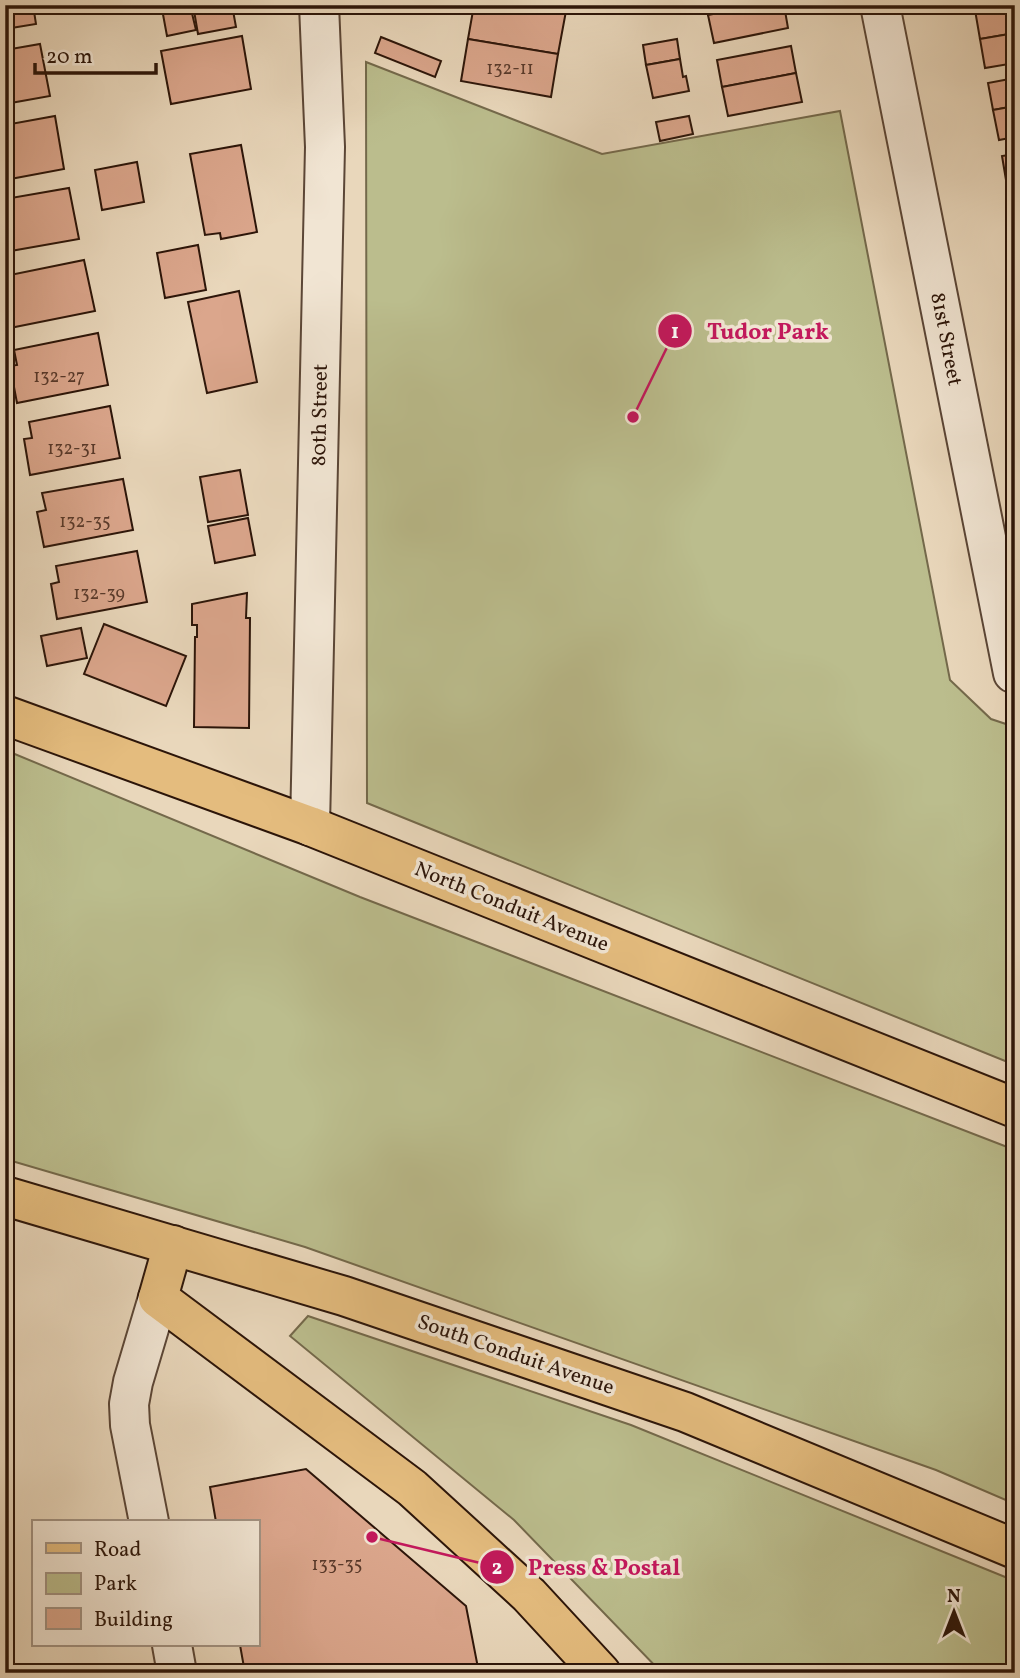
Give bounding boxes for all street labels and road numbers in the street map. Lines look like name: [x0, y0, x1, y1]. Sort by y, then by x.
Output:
street label: 81st Street: [922, 290, 969, 388]
street label: 80th Street: [305, 364, 336, 466]
street label: North Conduit Avenue: [410, 855, 613, 960]
street label: South Conduit Avenue: [413, 1308, 618, 1403]

